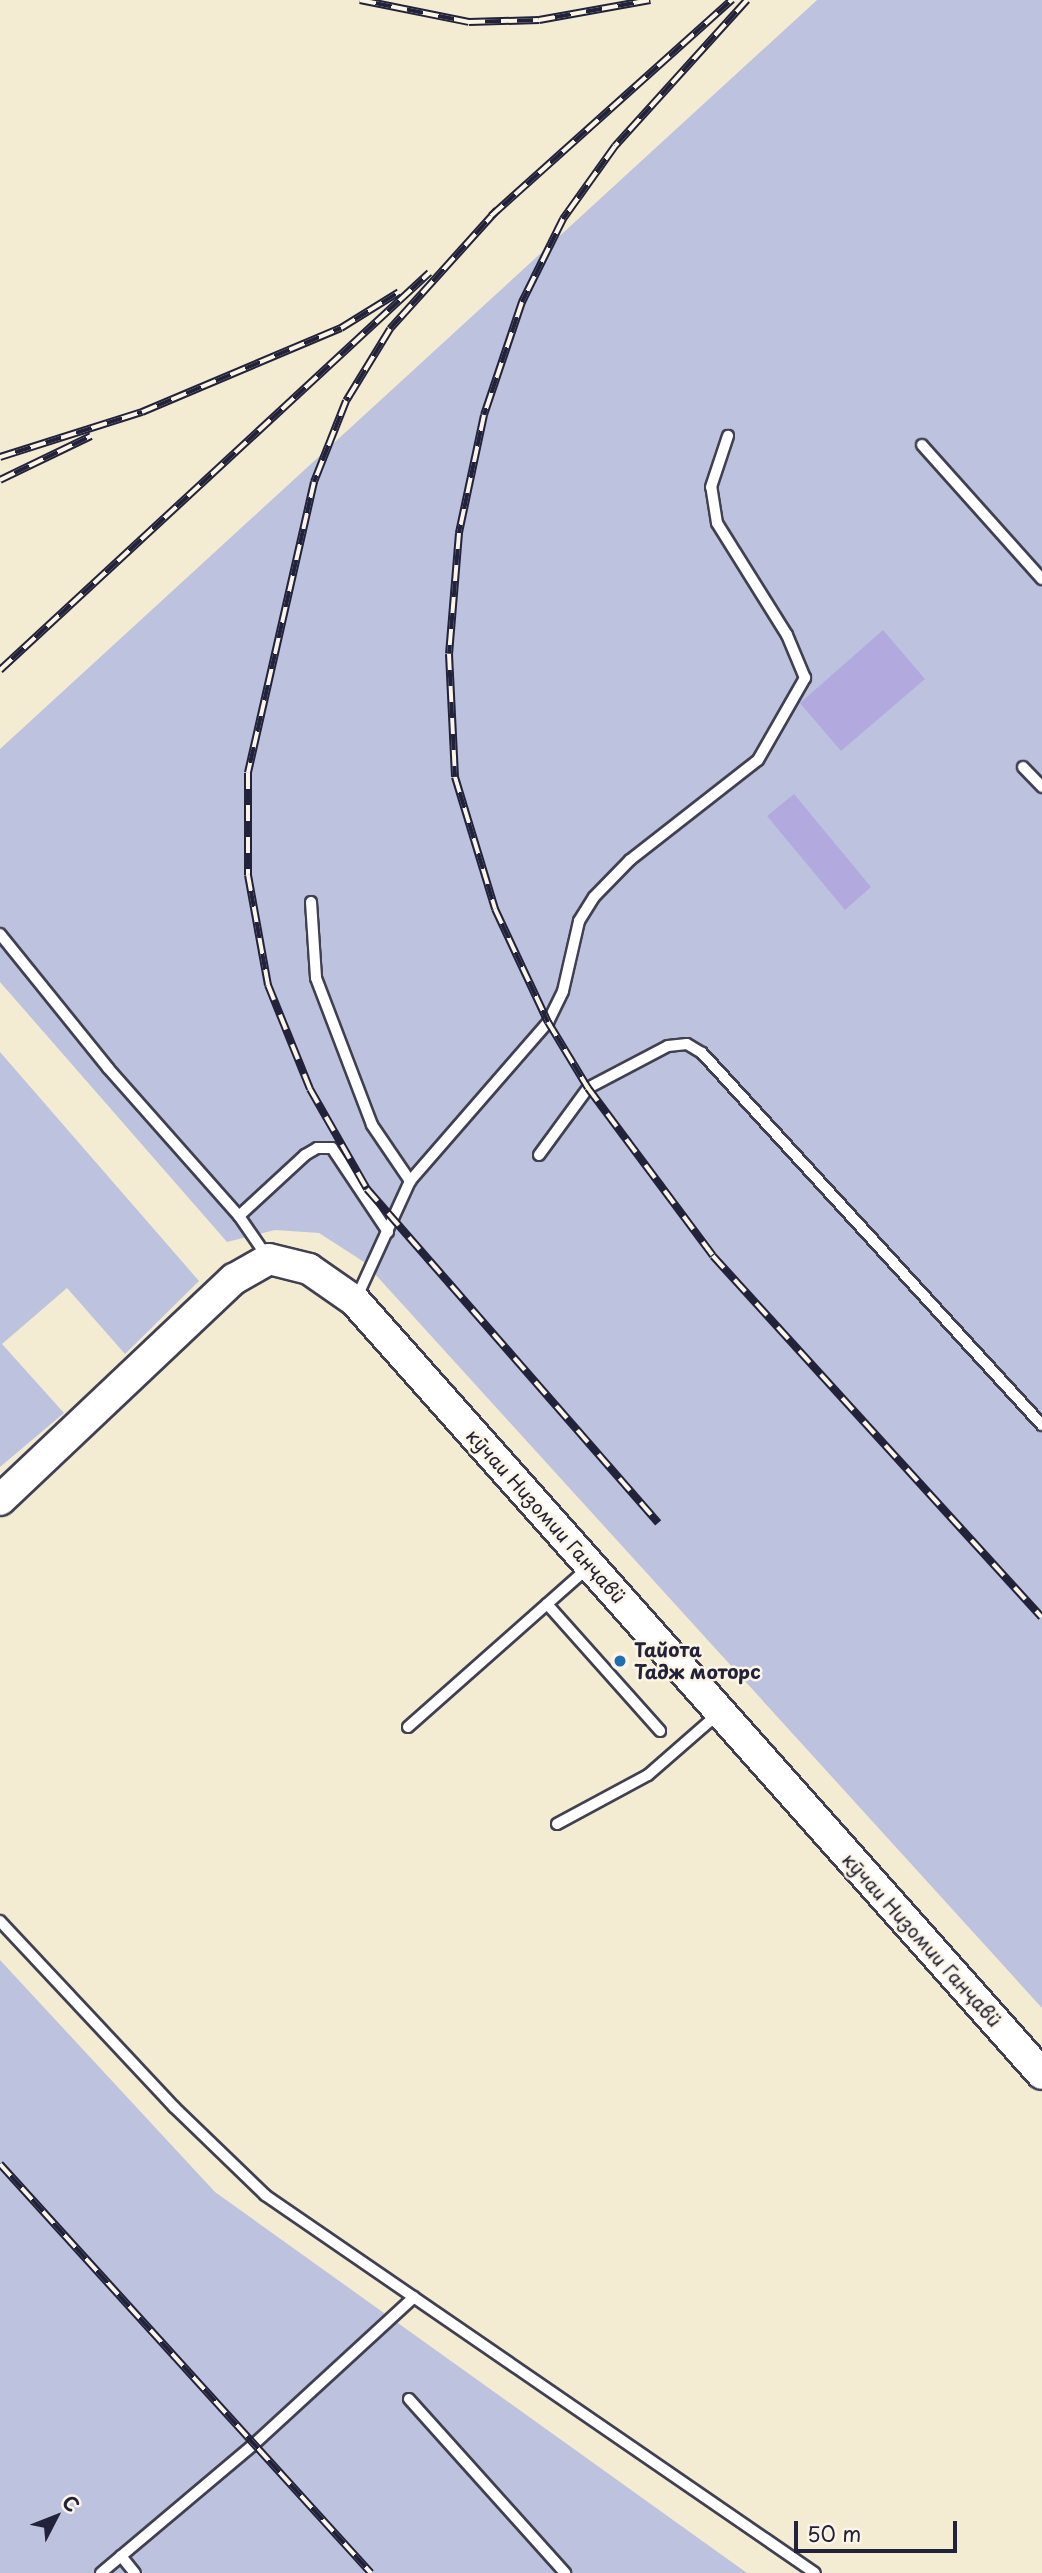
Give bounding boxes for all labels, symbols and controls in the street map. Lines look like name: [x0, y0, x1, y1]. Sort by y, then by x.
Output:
street label: кӯчаи Низомии Ганҷавӣ: [461, 1424, 631, 1608]
place label: Тайота Тадж моторс: [634, 1639, 760, 1683]
marker: Тайота Тадж моторс: [612, 1653, 628, 1669]
street label: кӯчаи Низомии Ганҷавӣ: [837, 1848, 1007, 2032]
north arrow: [21, 2482, 91, 2552]
text: С: [56, 2488, 87, 2518]
scale bar: [797, 2506, 960, 2550]
text: 50 m: [807, 2517, 861, 2549]

